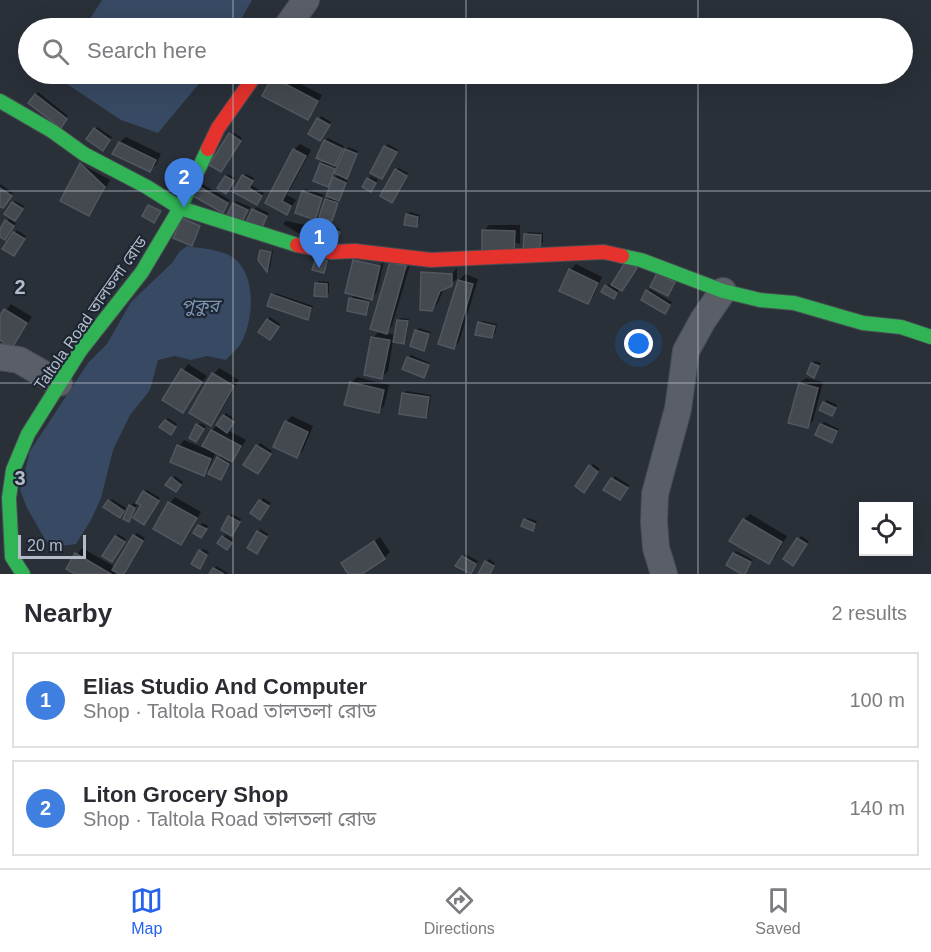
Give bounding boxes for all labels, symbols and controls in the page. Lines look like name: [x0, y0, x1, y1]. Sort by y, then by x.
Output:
search box: [18, 18, 913, 84]
icon: search: [39, 35, 72, 68]
text: Search here: [87, 38, 207, 63]
pin: 2: [164, 158, 204, 208]
pin: 1: [300, 218, 338, 268]
street label: Taltola Road তালতলা রোড: [31, 233, 150, 393]
text: 2: [14, 276, 26, 298]
water label: পুকুর: [181, 296, 222, 317]
your location: [624, 329, 653, 358]
text: 3: [14, 467, 26, 489]
map controls: [859, 502, 913, 556]
button: locate: [859, 502, 913, 556]
scale bar: [18, 532, 86, 560]
text: 20 m: [27, 537, 63, 554]
text: Nearby: [24, 598, 112, 628]
text: 2 results: [831, 602, 907, 624]
text: Elias Studio And Computer: [83, 674, 367, 699]
text: 1: [40, 689, 51, 711]
text: 100 m: [849, 689, 905, 711]
text: Shop · Taltola Road তালতলা রোড: [83, 700, 376, 722]
text: Liton Grocery Shop: [83, 782, 288, 807]
text: 2: [40, 797, 51, 819]
text: 140 m: [849, 797, 905, 819]
text: Shop · Taltola Road তালতলা রোড: [83, 808, 376, 830]
tab: Map: [130, 884, 163, 938]
tab: Directions: [424, 884, 495, 938]
tab: Saved: [755, 884, 801, 938]

